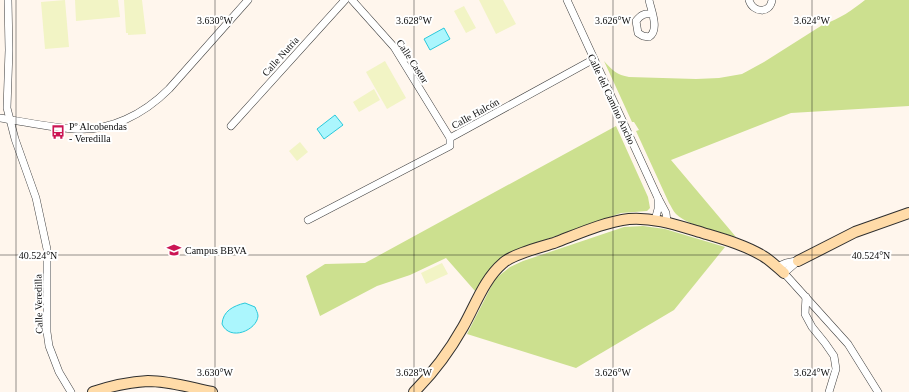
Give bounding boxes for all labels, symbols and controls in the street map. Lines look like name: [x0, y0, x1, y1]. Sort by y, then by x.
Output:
text: 3.630°W: [197, 15, 234, 26]
text: 3.628°W: [396, 15, 433, 26]
text: 3.626°W: [595, 15, 632, 26]
text: 3.624°W: [794, 15, 831, 26]
street label: Calle Nutria: [260, 34, 301, 78]
street label: Calle Castor: [394, 37, 431, 86]
street label: Calle del Camino Ancho: [586, 52, 637, 146]
street label: Calle Halcón: [450, 96, 501, 131]
place label: Pº Alcobendas - Veredilla: [69, 121, 127, 144]
bus stop icon: Pº Alcobendas - Veredilla: [50, 124, 66, 140]
school or university icon: Campus BBVA: [166, 242, 182, 258]
place label: Campus BBVA: [185, 245, 248, 256]
text: 40.524°N: [19, 250, 57, 261]
text: 40.524°N: [852, 250, 890, 261]
street label: Calle Veredilla: [32, 274, 45, 334]
text: 3.630°W: [197, 367, 234, 378]
text: 3.628°W: [396, 367, 433, 378]
text: 3.626°W: [595, 367, 632, 378]
text: 3.624°W: [794, 367, 831, 378]

